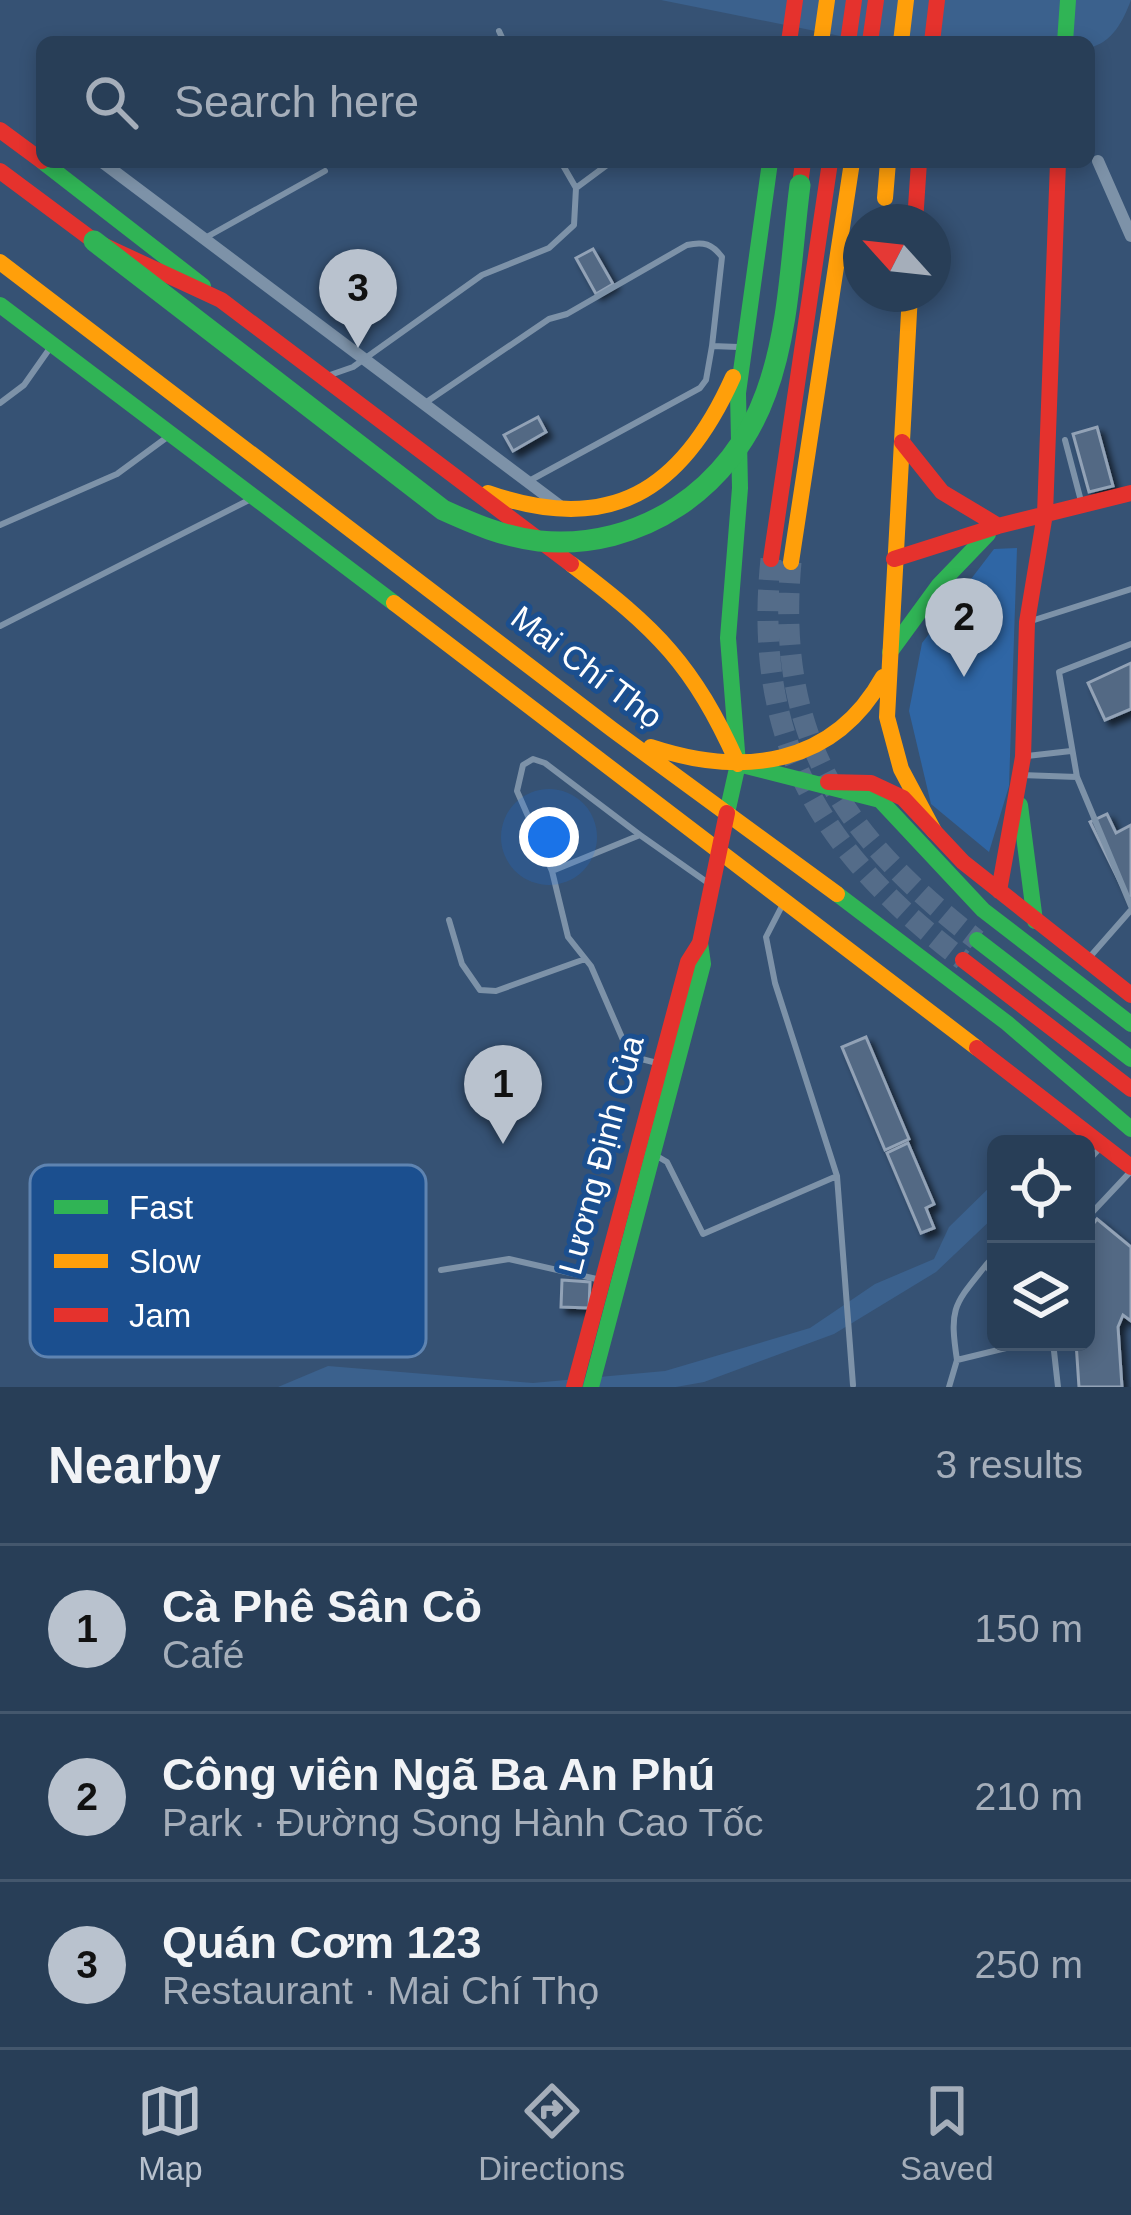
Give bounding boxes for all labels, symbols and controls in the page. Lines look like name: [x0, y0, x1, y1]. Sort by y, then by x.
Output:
search box: [36, 36, 1095, 168]
icon: search: [78, 69, 144, 135]
text: Search here: [174, 76, 419, 127]
north arrow: [843, 204, 951, 312]
pin: 3: [319, 249, 397, 348]
pin: 2: [925, 578, 1003, 677]
street label: Mai Chí Thọ: [504, 598, 670, 736]
your location: [519, 807, 579, 867]
street label: Lương Định Của: [551, 1031, 651, 1278]
pin: 1: [464, 1045, 542, 1144]
map controls: [987, 1135, 1095, 1351]
button: locate: [987, 1135, 1095, 1243]
legend: [30, 1165, 426, 1357]
text: Fast: [129, 1189, 193, 1226]
text: Slow: [129, 1243, 201, 1280]
button: layers: [987, 1243, 1095, 1351]
text: Jam: [129, 1297, 191, 1334]
text: Nearby: [48, 1437, 221, 1494]
text: 3 results: [936, 1443, 1083, 1486]
text: Cà Phê Sân Cỏ: [162, 1581, 482, 1632]
text: 1: [76, 1607, 98, 1650]
text: 150 m: [975, 1607, 1083, 1650]
text: Café: [162, 1633, 244, 1676]
text: Công viên Ngã Ba An Phú: [162, 1749, 715, 1800]
text: 2: [76, 1775, 98, 1818]
text: 210 m: [975, 1775, 1083, 1818]
text: Park · Đường Song Hành Cao Tốc: [162, 1801, 764, 1844]
text: Quán Cơm 123: [162, 1917, 482, 1968]
text: 3: [76, 1943, 98, 1986]
text: 250 m: [975, 1943, 1083, 1986]
text: Restaurant · Mai Chí Thọ: [162, 1969, 599, 2012]
tab: Map: [137, 2078, 203, 2188]
tab: Directions: [478, 2078, 625, 2188]
tab: Saved: [900, 2078, 994, 2188]

